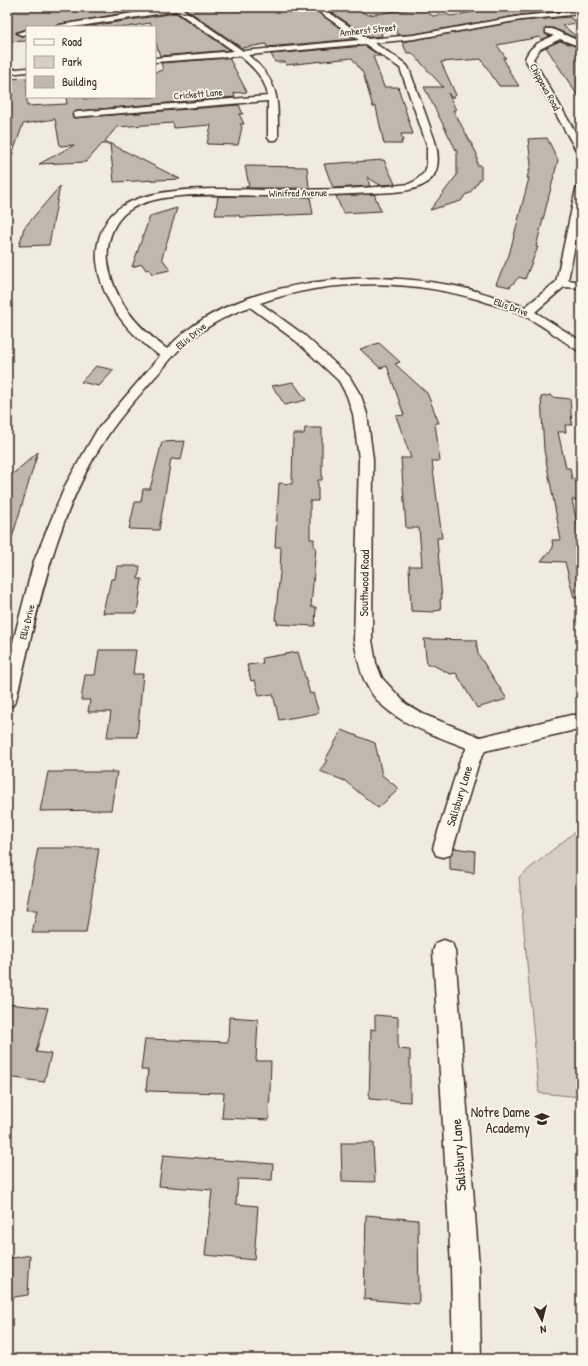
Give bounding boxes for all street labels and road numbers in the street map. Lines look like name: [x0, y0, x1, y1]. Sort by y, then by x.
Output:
street label: Amherst Street: [339, 21, 397, 39]
street label: Chippewa Road: [527, 61, 563, 113]
street label: Crickett Lane: [173, 85, 223, 103]
street label: Winifred Avenue: [269, 186, 327, 200]
street label: Ellis Drive: [492, 295, 530, 319]
street label: Ellis Drive: [173, 319, 209, 353]
street label: Southwood Road: [355, 549, 373, 616]
street label: Ellis Drive: [16, 603, 38, 641]
street label: Salisbury Lane: [442, 764, 476, 828]
street label: Salisbury Lane: [446, 1118, 471, 1192]

